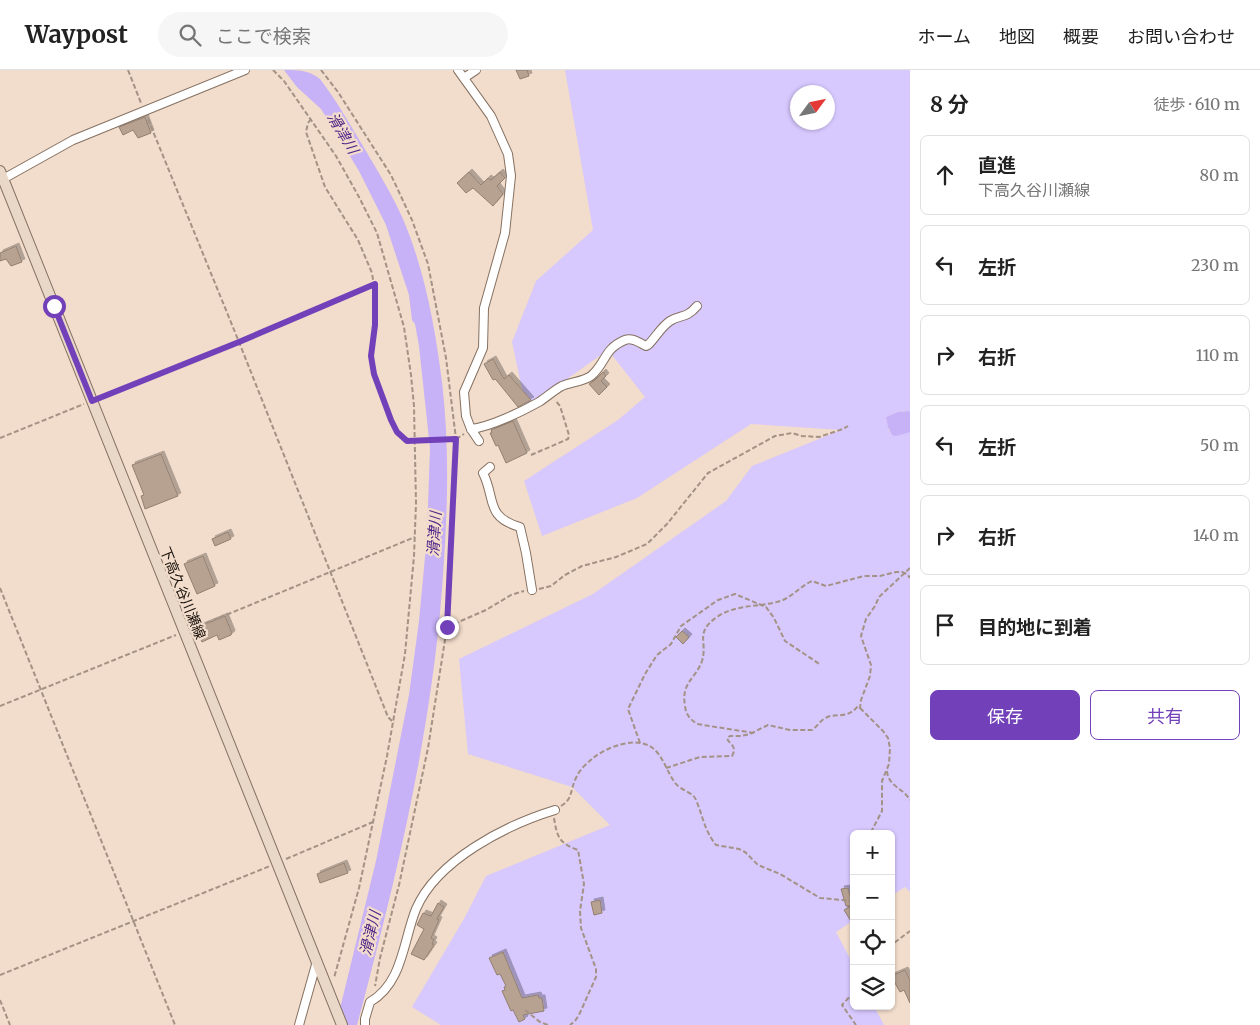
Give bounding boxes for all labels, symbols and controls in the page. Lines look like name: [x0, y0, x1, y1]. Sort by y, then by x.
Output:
search box: [158, 12, 508, 57]
text: Waypost: [25, 19, 128, 50]
icon: search: [176, 21, 204, 49]
text: ここで検索: [216, 24, 311, 48]
text: ホーム: [918, 25, 971, 48]
text: 地図: [999, 25, 1035, 48]
text: 概要: [1063, 25, 1099, 48]
text: お問い合わせ: [1127, 25, 1235, 48]
north arrow: [790, 85, 835, 130]
text: 8 分: [930, 91, 969, 118]
text: 徒歩 · 610 m: [1153, 94, 1240, 114]
water label: 滑津川: [323, 109, 364, 159]
text: 直進: [978, 153, 1016, 177]
icon: ahead: [931, 161, 959, 189]
text: 80 m: [1200, 165, 1239, 185]
text: 下高久谷川瀬線: [978, 180, 1090, 200]
icon: left: [931, 251, 959, 279]
text: 左折: [978, 255, 1016, 279]
text: 230 m: [1191, 255, 1239, 275]
route start: [43, 295, 66, 318]
icon: right: [931, 341, 959, 369]
text: 右折: [978, 345, 1016, 369]
text: 110 m: [1196, 345, 1239, 365]
icon: left: [931, 431, 959, 459]
text: 左折: [978, 435, 1016, 459]
text: 50 m: [1200, 435, 1239, 455]
water label: 滑津川: [423, 509, 445, 557]
icon: right: [931, 521, 959, 549]
text: 右折: [978, 525, 1016, 549]
text: 140 m: [1193, 525, 1239, 545]
street label: 下高久谷川瀬線: [156, 544, 210, 642]
icon: arrive: [931, 611, 959, 639]
text: 目的地に到着: [978, 615, 1092, 639]
route end: [436, 616, 459, 639]
button: 保存: [930, 690, 1080, 740]
button: 共有: [1090, 690, 1240, 740]
map controls: [850, 830, 895, 1010]
button: +: [850, 830, 895, 875]
button: −: [850, 875, 895, 920]
water label: 滑津川: [356, 907, 385, 957]
button: locate: [850, 920, 895, 965]
button: layers: [850, 965, 895, 1010]

